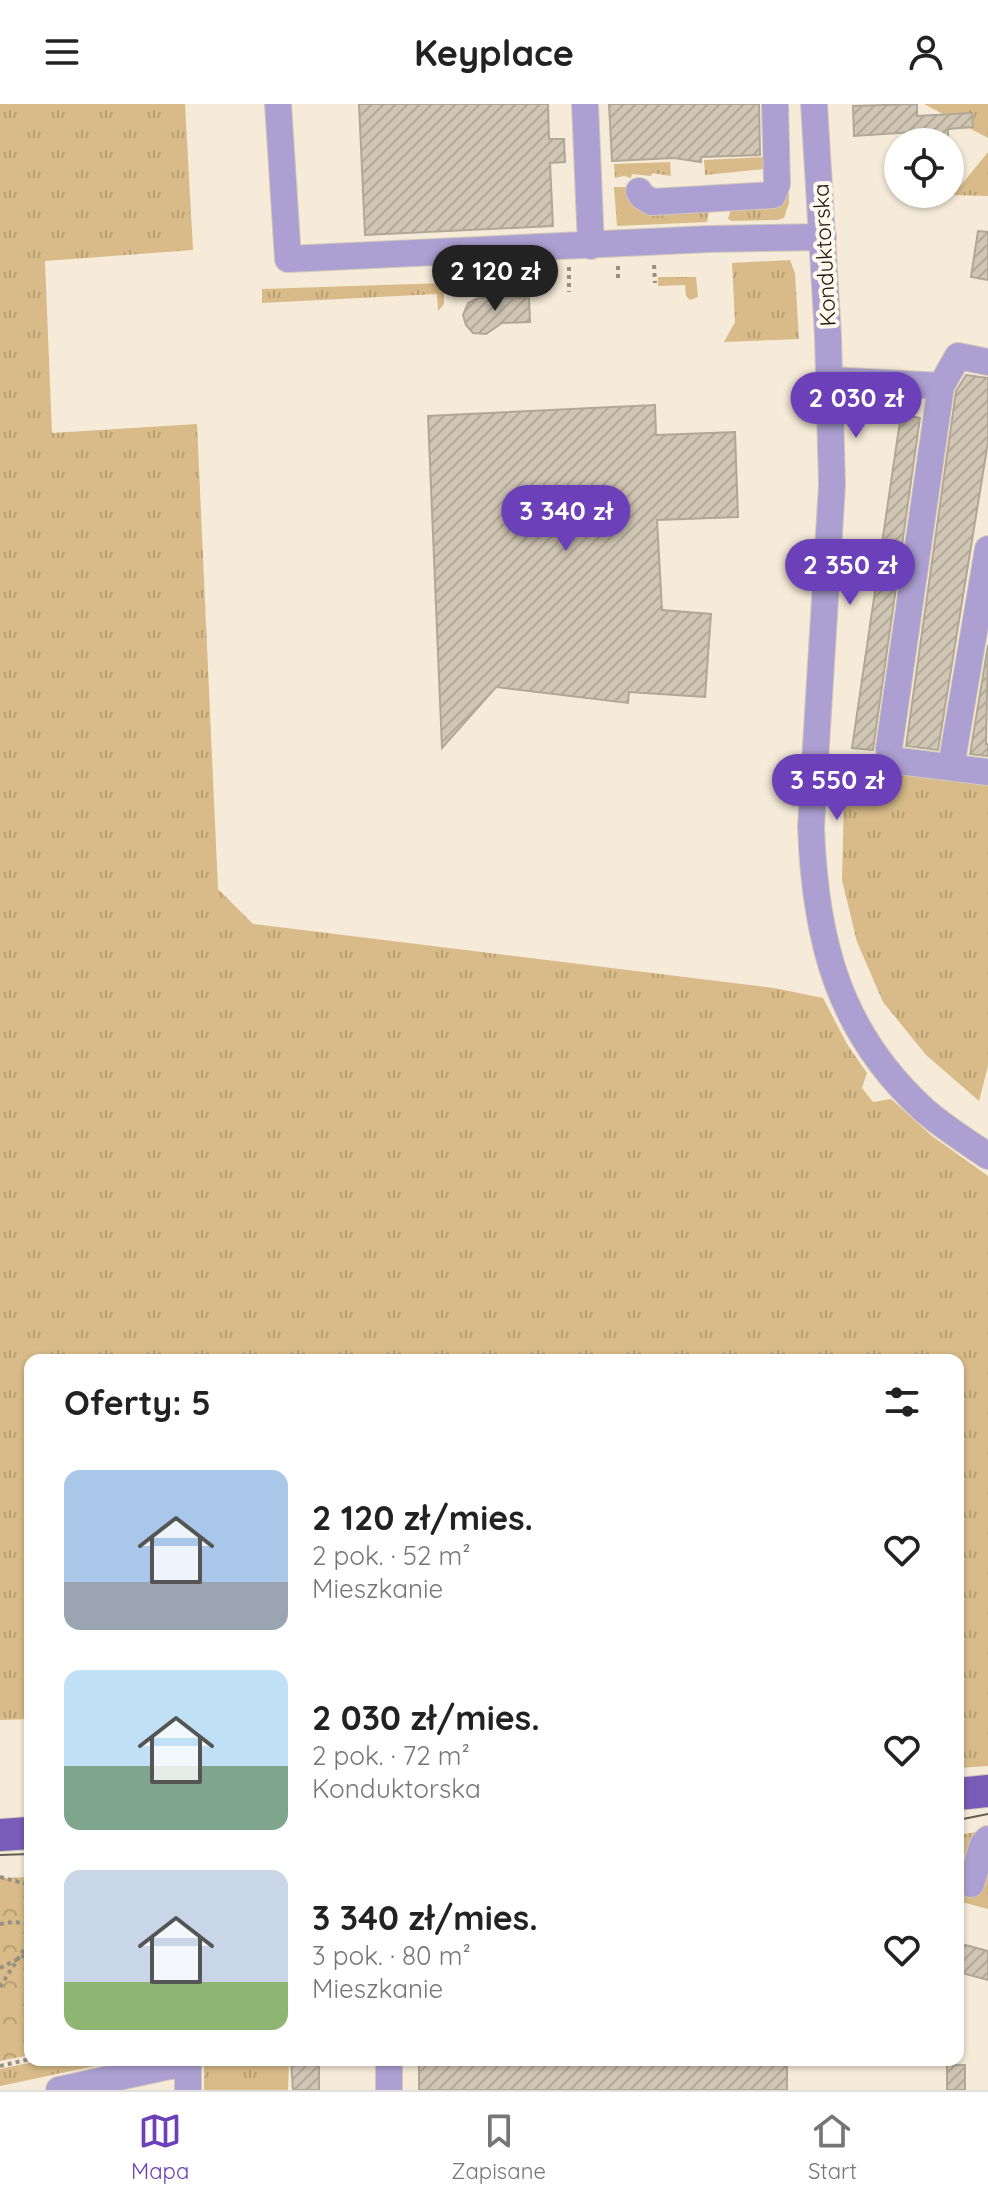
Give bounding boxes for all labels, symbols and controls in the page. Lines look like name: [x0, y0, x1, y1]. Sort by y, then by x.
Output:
icon: menu: [40, 30, 84, 74]
text: Keyplace: [414, 30, 574, 75]
icon: person: [904, 30, 948, 74]
map controls: [884, 128, 964, 208]
button: locate: [884, 128, 964, 208]
street label: Konduktorska: [806, 183, 842, 327]
pin: 2 120 zł: [412, 245, 578, 313]
text: 2 120 zł: [450, 254, 540, 287]
pin: 2 030 zł: [773, 372, 939, 440]
text: 2 030 zł: [809, 381, 903, 414]
pin: 3 340 zł: [483, 485, 649, 553]
text: 3 340 zł: [519, 494, 613, 527]
pin: 2 350 zł: [767, 539, 933, 607]
text: 2 350 zł: [803, 548, 897, 581]
pin: 3 550 zł: [754, 754, 920, 822]
text: 3 550 zł: [790, 763, 884, 796]
icon: filters: [880, 1380, 924, 1424]
text: Oferty: 5: [64, 1381, 211, 1424]
text: 2 120 zł/mies.: [312, 1496, 533, 1539]
icon: home: [128, 1502, 224, 1598]
icon: heart: [880, 1528, 924, 1572]
text: 2 pok. · 52 m²: [312, 1539, 470, 1572]
text: Mieszkanie: [312, 1572, 443, 1605]
text: 2 030 zł/mies.: [312, 1696, 540, 1739]
icon: home: [128, 1702, 224, 1798]
icon: heart: [880, 1728, 924, 1772]
text: 2 pok. · 72 m²: [312, 1739, 470, 1772]
text: Konduktorska: [312, 1772, 481, 1805]
text: 3 340 zł/mies.: [312, 1896, 538, 1939]
icon: home: [128, 1902, 224, 1998]
icon: heart: [880, 1928, 924, 1972]
text: 3 pok. · 80 m²: [312, 1939, 471, 1972]
text: Mieszkanie: [312, 1972, 443, 2005]
tab: Mapa: [131, 2109, 189, 2185]
tab: Zapisane: [451, 2109, 546, 2185]
tab: Start: [808, 2109, 857, 2185]

